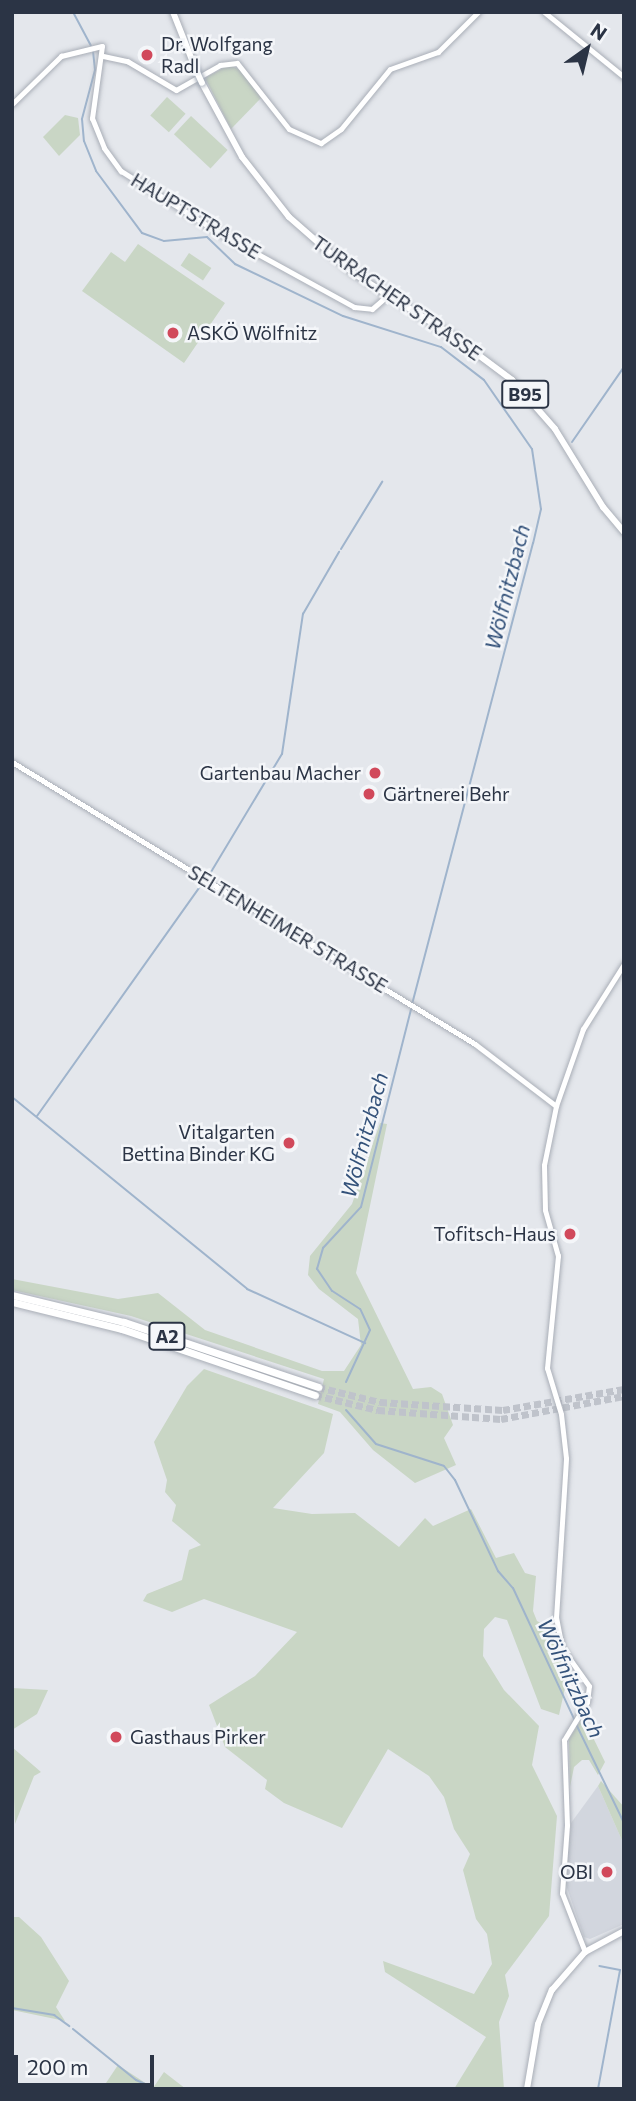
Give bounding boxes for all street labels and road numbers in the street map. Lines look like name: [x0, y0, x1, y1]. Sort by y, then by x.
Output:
street label: HAUPTSTRASSE: [127, 168, 265, 264]
street label: TURRACHER STRASSE: [308, 231, 486, 365]
road number: B95: [500, 380, 550, 408]
street label: SELTENHEIMER STRASSE: [184, 860, 392, 998]
road number: A2: [148, 1322, 186, 1350]

